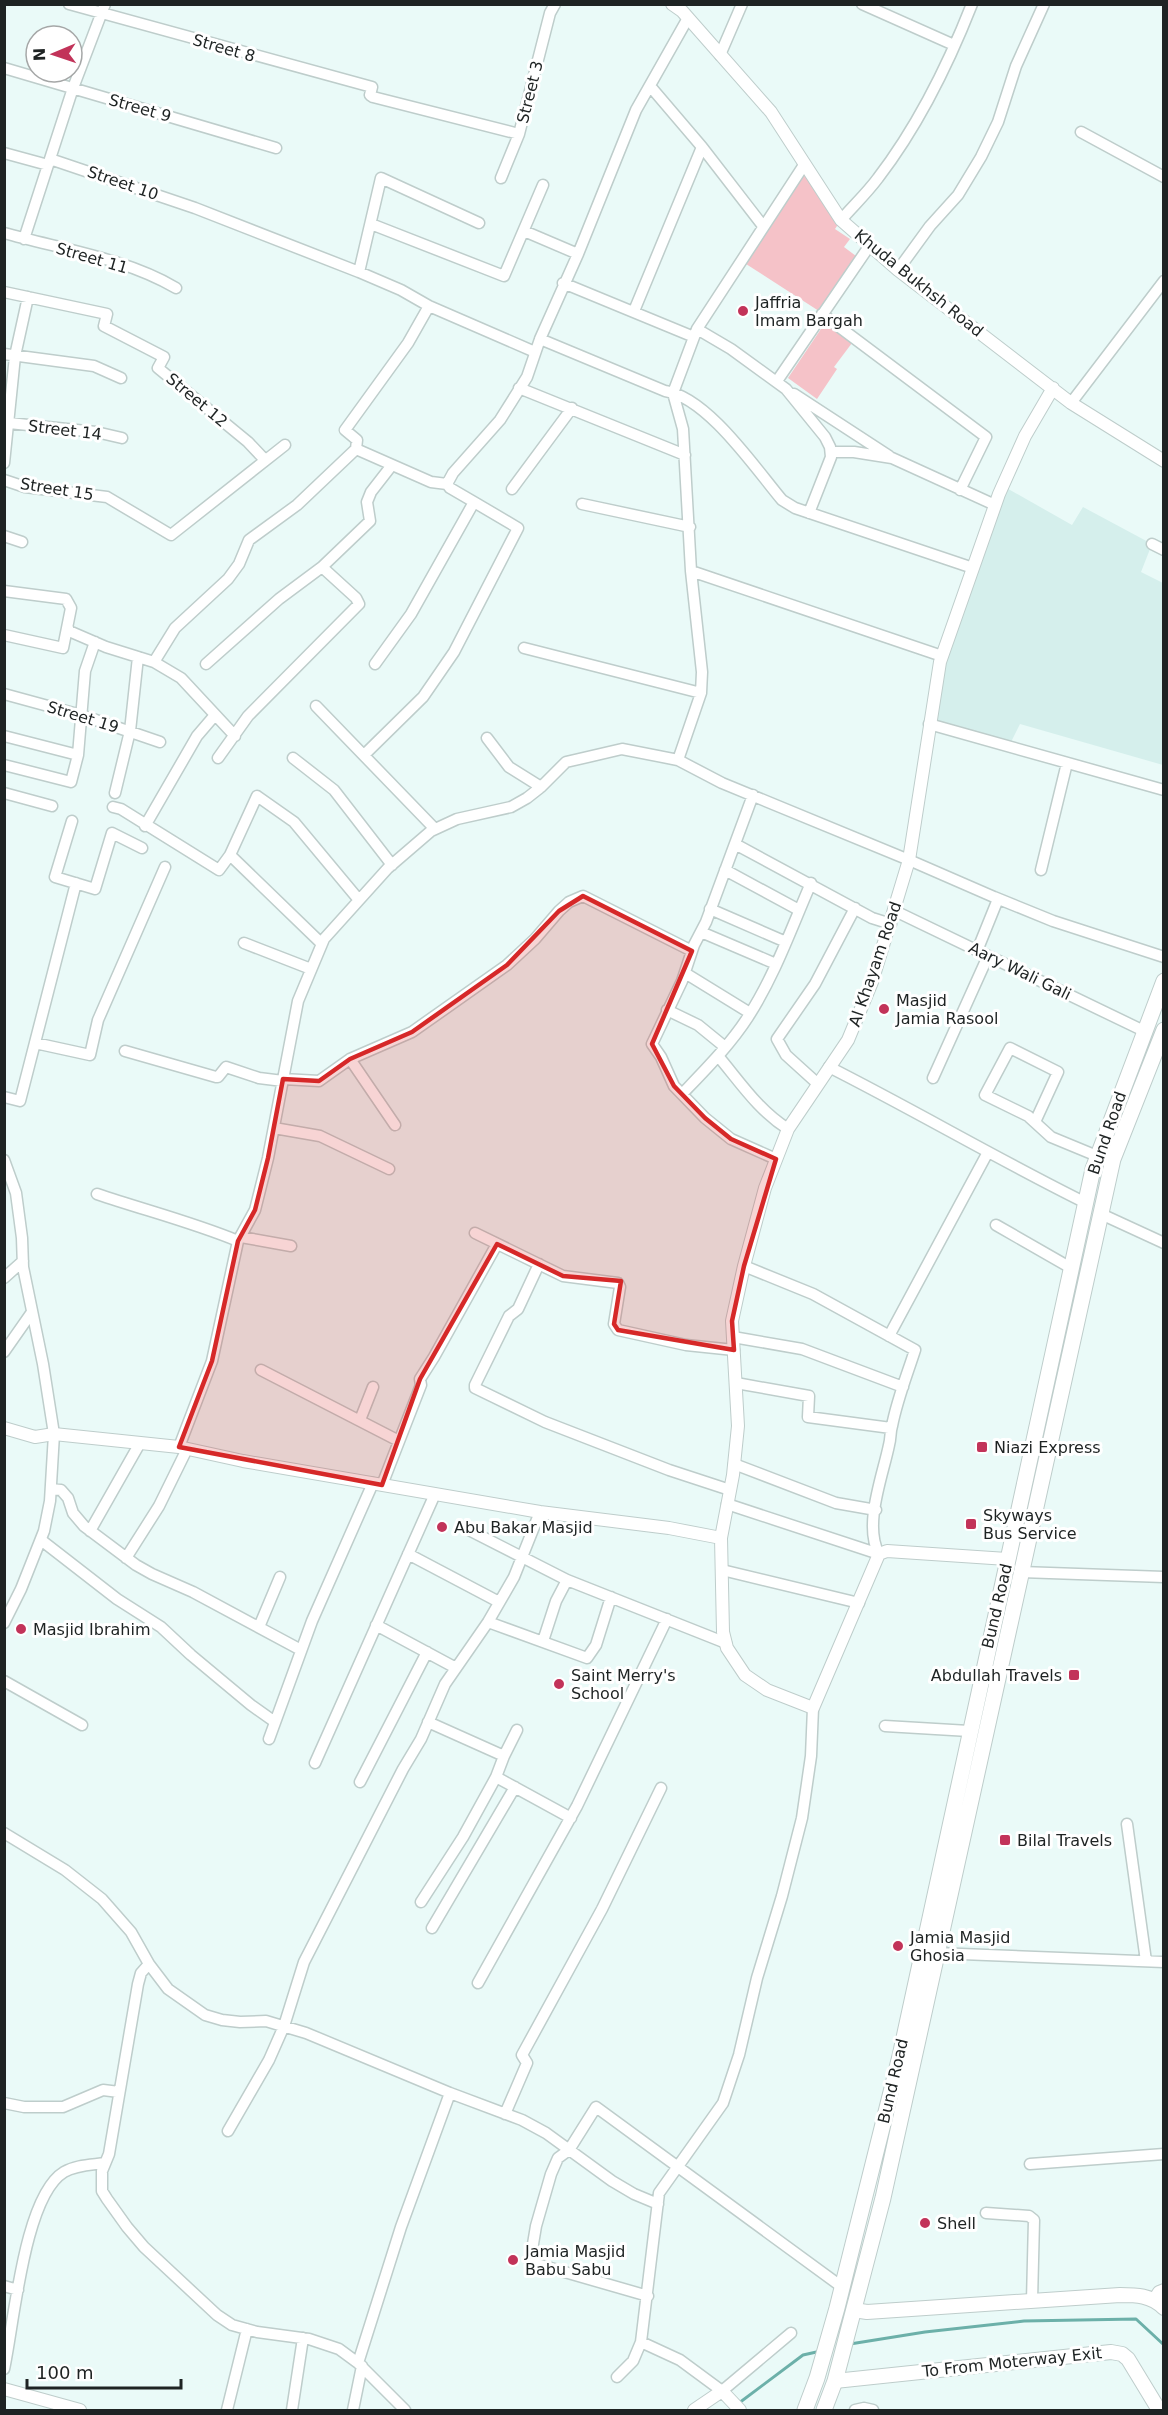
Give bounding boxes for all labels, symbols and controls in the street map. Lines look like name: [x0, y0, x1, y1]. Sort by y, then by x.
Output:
north arrow: [24, 24, 84, 84]
street label: Street 8: [191, 30, 257, 66]
text: N: [30, 47, 49, 62]
street label: Street 3: [513, 59, 547, 125]
street label: Street 9: [107, 90, 173, 126]
street label: Street 10: [85, 162, 161, 204]
street label: Khuda Bukhsh Road: [851, 225, 987, 341]
street label: Street 11: [54, 239, 130, 277]
place label: Jaffria Imam Bargah: [754, 293, 863, 330]
marker: Jaffria Imam Bargah: [736, 304, 750, 318]
street label: Street 12: [163, 369, 231, 431]
street label: Street 14: [27, 416, 103, 444]
street label: Street 15: [19, 474, 95, 504]
street label: Street 19: [45, 697, 121, 737]
street label: Al Khayam Road: [845, 899, 905, 1029]
street label: Aary Wali Gali: [966, 938, 1074, 1004]
place label: Masjid Jamia Rasool: [895, 991, 998, 1028]
marker: Masjid Jamia Rasool: [877, 1002, 891, 1016]
street label: Bund Road: [1084, 1089, 1130, 1177]
place label: Niazi Express: [994, 1438, 1101, 1457]
marker: Niazi Express: [975, 1440, 989, 1454]
place label: Skyways Bus Service: [983, 1506, 1077, 1543]
marker: Skyways Bus Service: [964, 1517, 978, 1531]
place label: Abu Bakar Masjid: [454, 1518, 593, 1537]
marker: Abu Bakar Masjid: [435, 1520, 449, 1534]
street label: Bund Road: [978, 1562, 1016, 1650]
place label: Masjid Ibrahim: [33, 1620, 151, 1639]
marker: Masjid Ibrahim: [14, 1622, 28, 1636]
place label: Saint Merry's School: [571, 1666, 676, 1703]
place label: Abdullah Travels: [931, 1666, 1062, 1685]
marker: Abdullah Travels: [1067, 1668, 1081, 1682]
marker: Saint Merry's School: [552, 1677, 566, 1691]
place label: Bilal Travels: [1017, 1831, 1112, 1850]
marker: Bilal Travels: [998, 1833, 1012, 1847]
place label: Jamia Masjid Ghosia: [909, 1928, 1010, 1965]
marker: Jamia Masjid Ghosia: [891, 1939, 905, 1953]
street label: Bund Road: [874, 2037, 912, 2125]
place label: Shell: [937, 2214, 976, 2233]
marker: Shell: [918, 2216, 932, 2230]
place label: Jamia Masjid Babu Sabu: [524, 2242, 625, 2279]
marker: Jamia Masjid Babu Sabu: [506, 2253, 520, 2267]
street label: To From Moterway Exit: [920, 2343, 1103, 2381]
scale bar: [27, 2352, 182, 2390]
text: 100 m: [36, 2362, 94, 2383]

